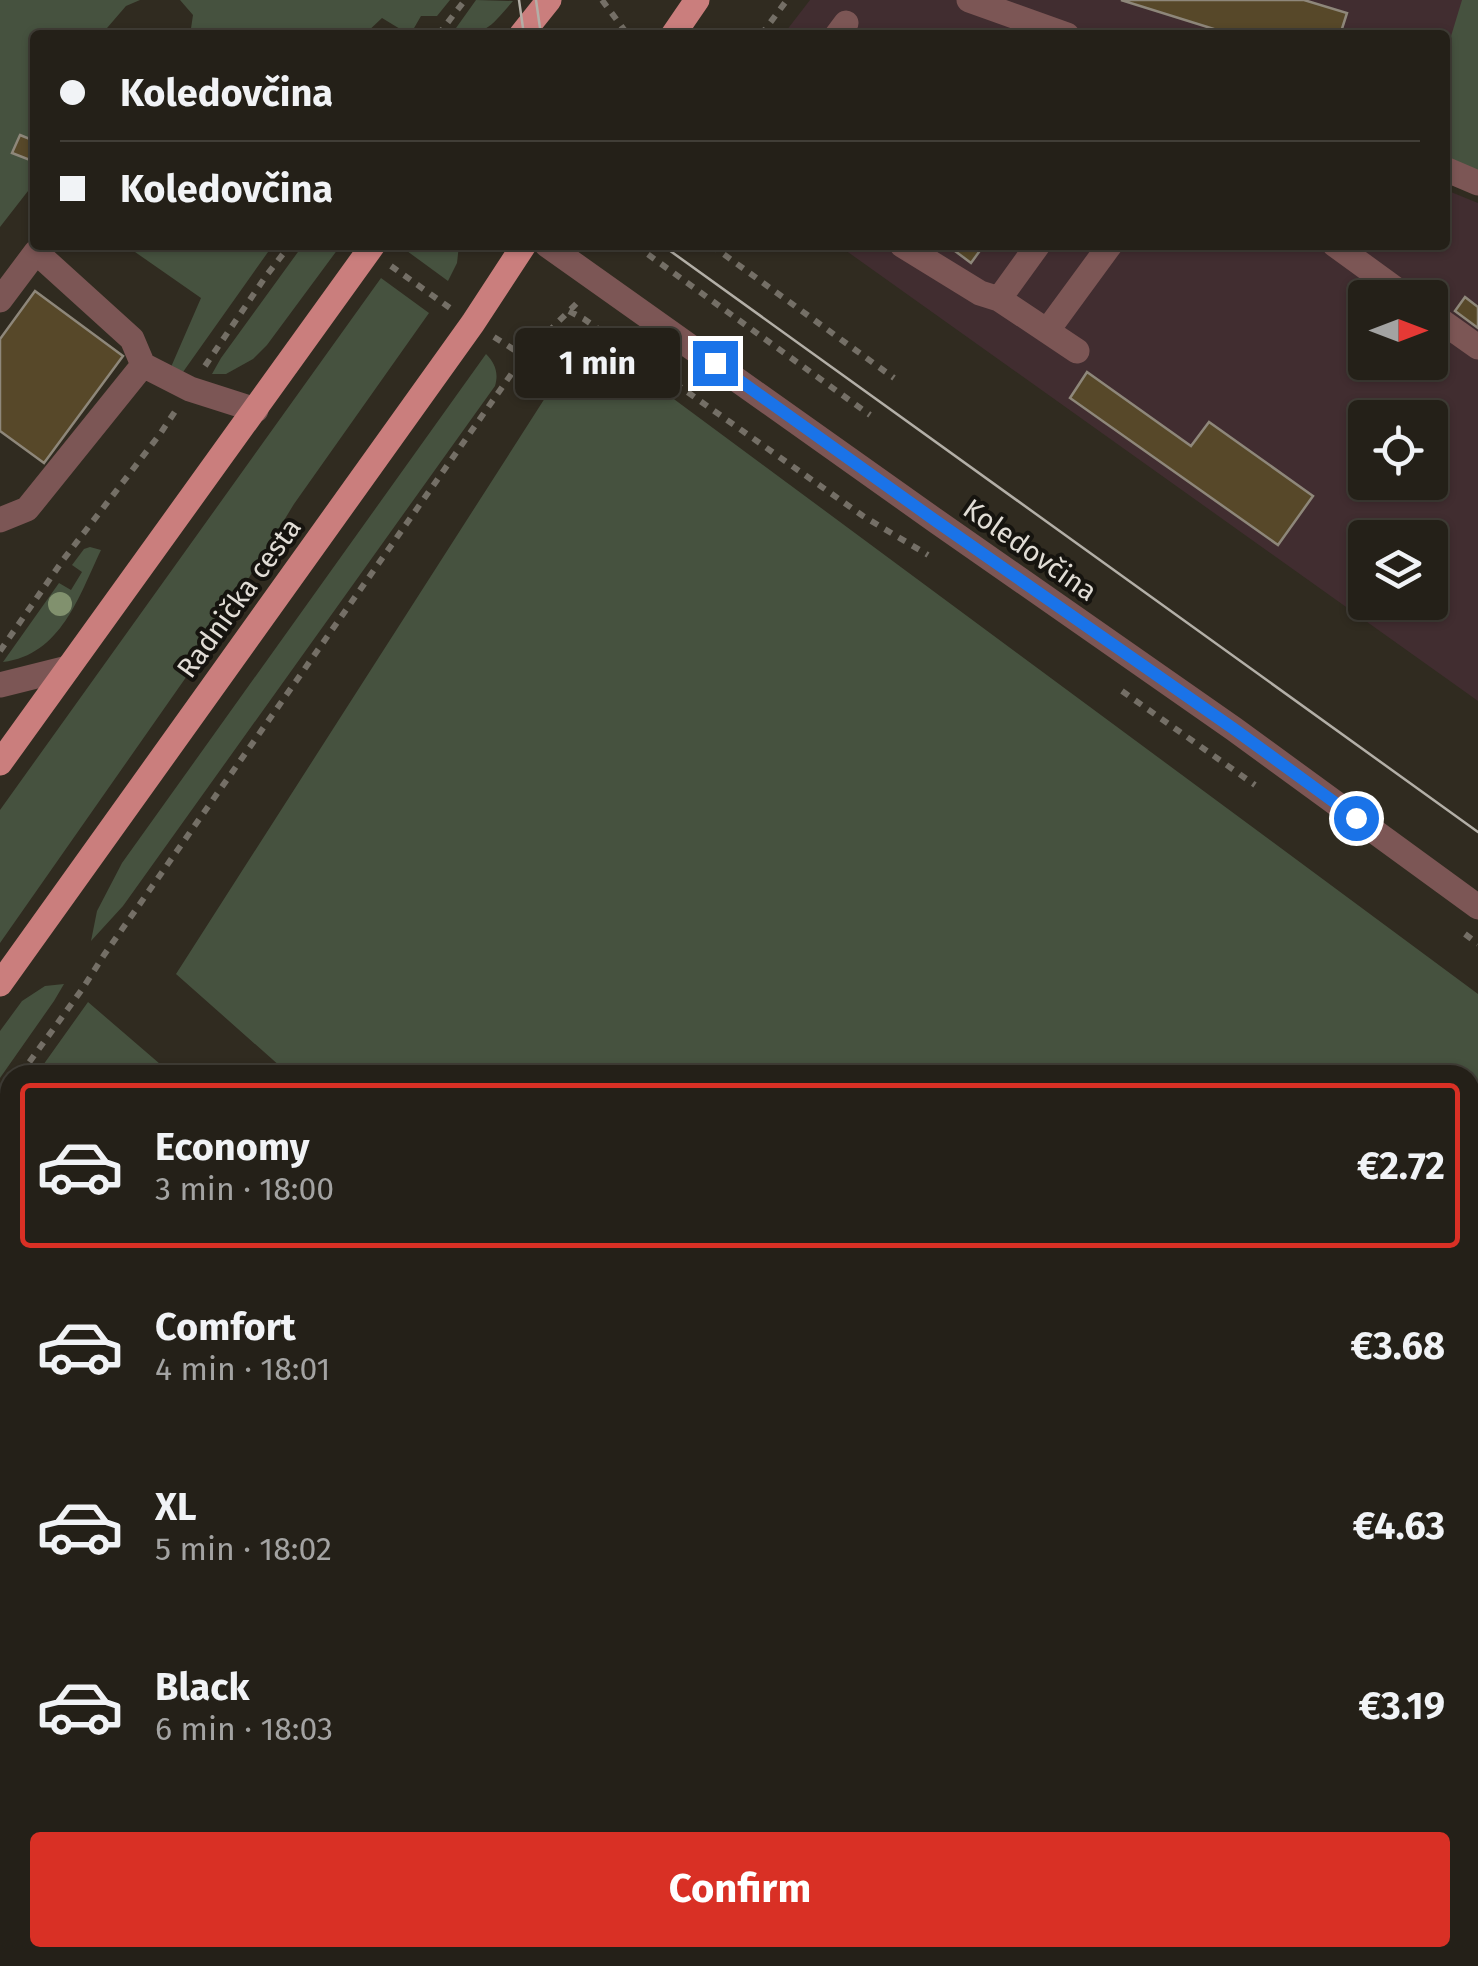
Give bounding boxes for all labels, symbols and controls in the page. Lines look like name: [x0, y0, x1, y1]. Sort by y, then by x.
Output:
text: Koledovčina: [120, 70, 333, 116]
text: Koledovčina: [120, 166, 333, 212]
north arrow: [1348, 280, 1448, 380]
map controls: [1348, 280, 1448, 620]
callout: 1 min: [515, 328, 680, 398]
route end: [693, 341, 738, 386]
text: 1 min: [559, 344, 636, 382]
button: locate: [1348, 400, 1448, 500]
street label: Koledovčina: [957, 492, 1103, 608]
street label: Radnička cesta: [170, 512, 308, 684]
button: layers: [1348, 520, 1448, 620]
route start: [1334, 796, 1379, 841]
icon: car: [35, 1121, 125, 1211]
text: Economy: [155, 1124, 310, 1170]
text: €2.72: [1357, 1143, 1445, 1189]
text: 3 min · 18:00: [155, 1170, 334, 1208]
icon: car: [35, 1301, 125, 1391]
text: Comfort: [155, 1304, 296, 1350]
text: €3.68: [1351, 1323, 1445, 1369]
text: 4 min · 18:01: [155, 1350, 330, 1388]
icon: car: [35, 1481, 125, 1571]
text: XL: [155, 1484, 197, 1530]
text: €4.63: [1353, 1503, 1445, 1549]
text: 5 min · 18:02: [155, 1530, 332, 1568]
icon: car: [35, 1661, 125, 1751]
text: Black: [155, 1664, 250, 1710]
text: €3.19: [1359, 1683, 1445, 1729]
text: 6 min · 18:03: [155, 1710, 333, 1748]
button: Confirm: [30, 1832, 1450, 1947]

